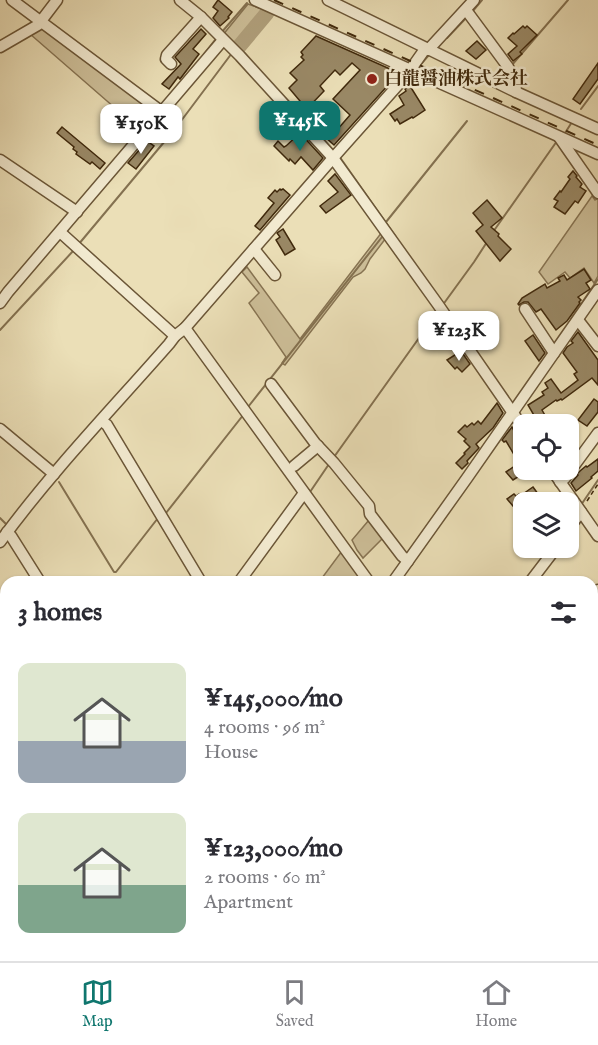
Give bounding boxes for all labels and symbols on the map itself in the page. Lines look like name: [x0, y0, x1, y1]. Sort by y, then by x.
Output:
place label: 白龍醤油株式会社: [384, 68, 528, 91]
marker: 白龍醤油株式会社: [365, 72, 379, 86]
pin: ¥145K: [258, 101, 342, 152]
pin: ¥150K: [99, 104, 183, 155]
pin: ¥123K: [417, 311, 501, 362]

